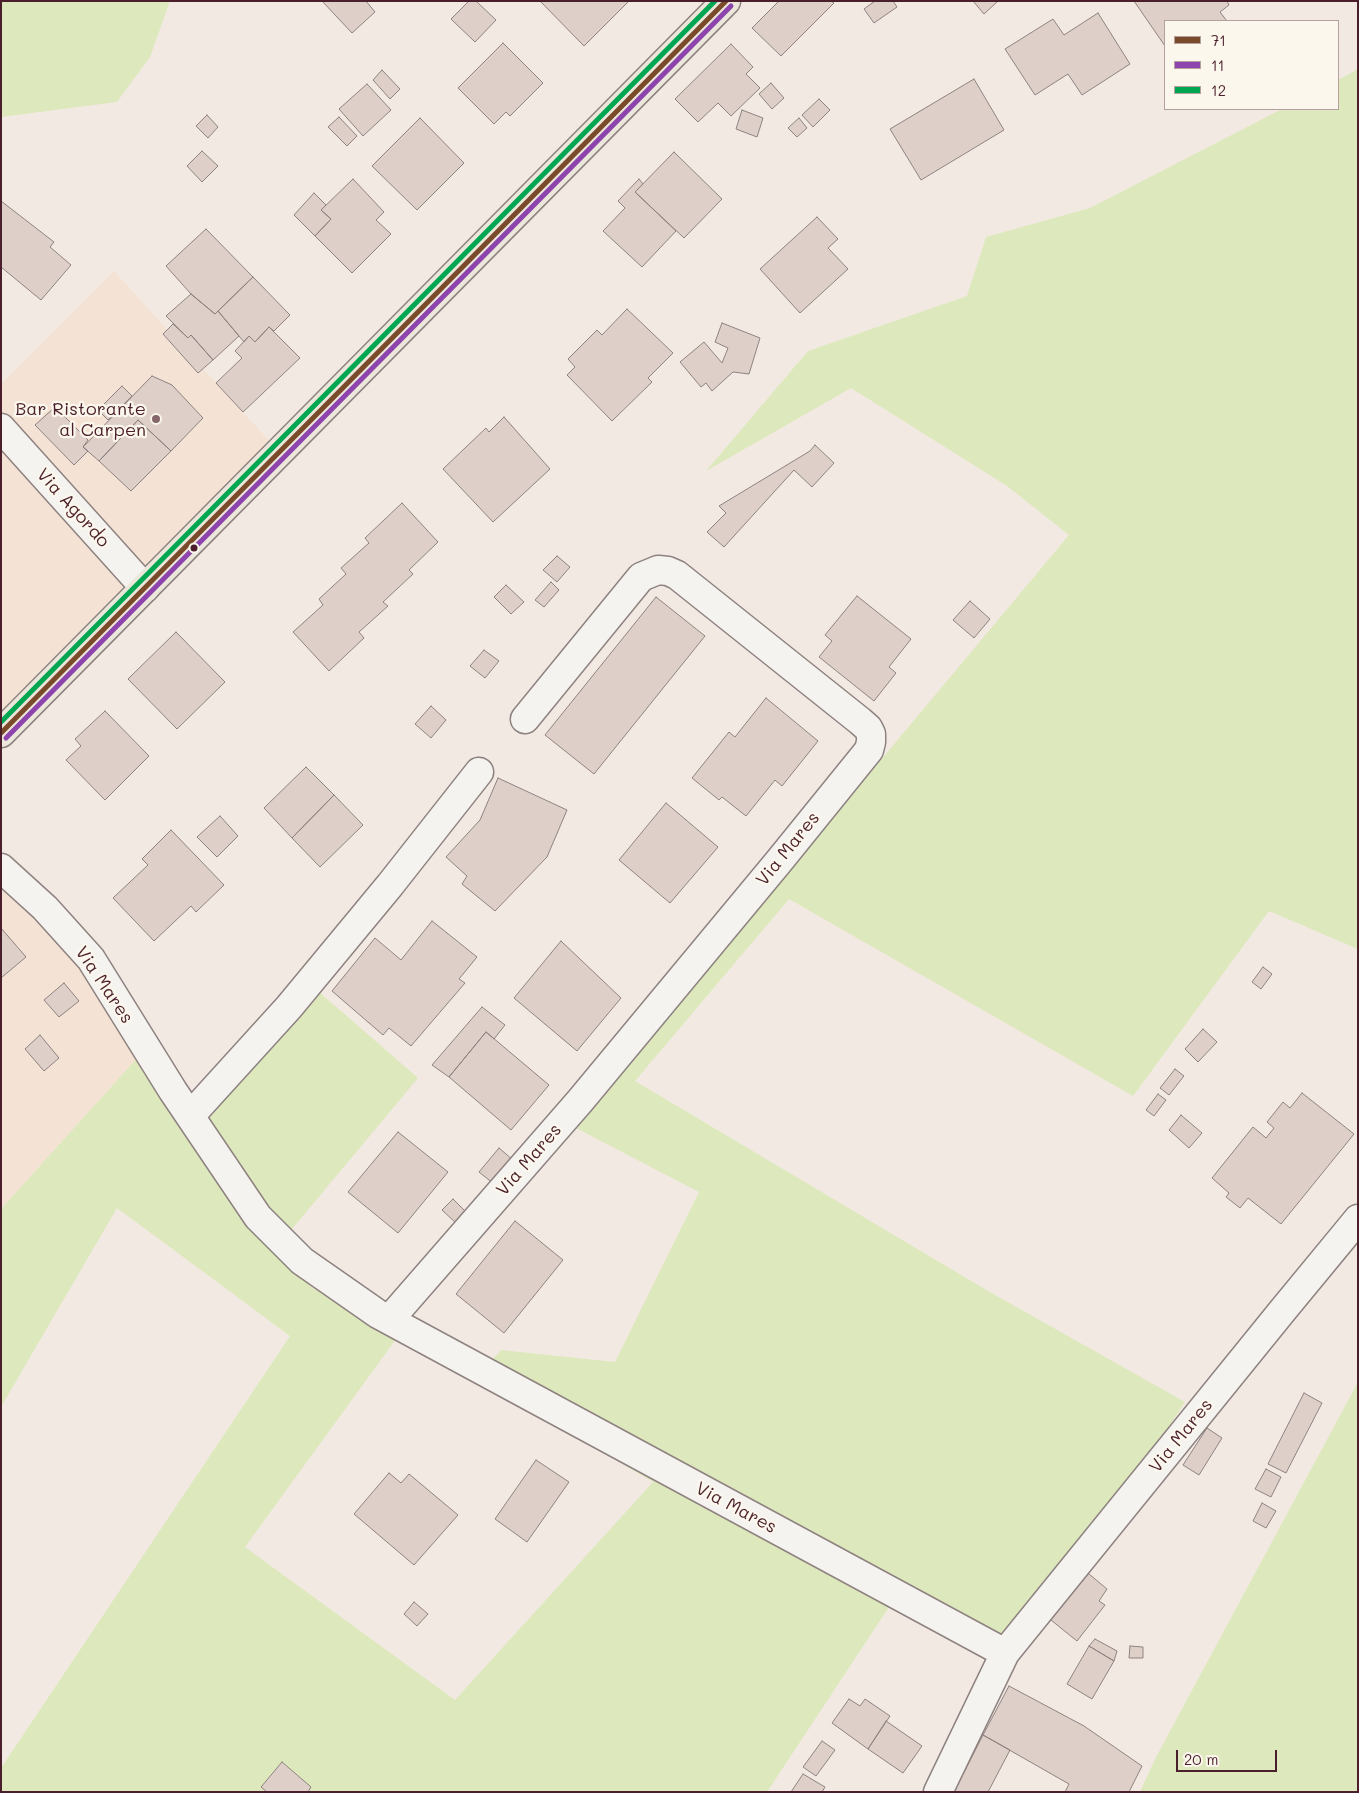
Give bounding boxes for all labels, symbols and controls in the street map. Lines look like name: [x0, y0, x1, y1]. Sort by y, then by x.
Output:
legend: [1164, 20, 1339, 110]
text: 71: [1211, 30, 1226, 50]
text: 11: [1211, 55, 1224, 75]
text: 12: [1211, 80, 1226, 100]
place label: Bar Ristorante al Carpen: [15, 398, 146, 440]
marker: Bar Ristorante al Carpen: [150, 413, 162, 425]
street label: Via Agordo: [32, 464, 114, 552]
unlabelled marker: [189, 543, 199, 553]
street label: Via Mares: [752, 808, 824, 890]
street label: Via Mares: [70, 942, 138, 1028]
street label: Via Mares: [492, 1120, 566, 1200]
street label: Via Mares: [1145, 1395, 1217, 1477]
street label: Via Mares: [692, 1478, 780, 1538]
scale bar: [1179, 1740, 1280, 1772]
text: 20 m: [1184, 1749, 1218, 1769]

